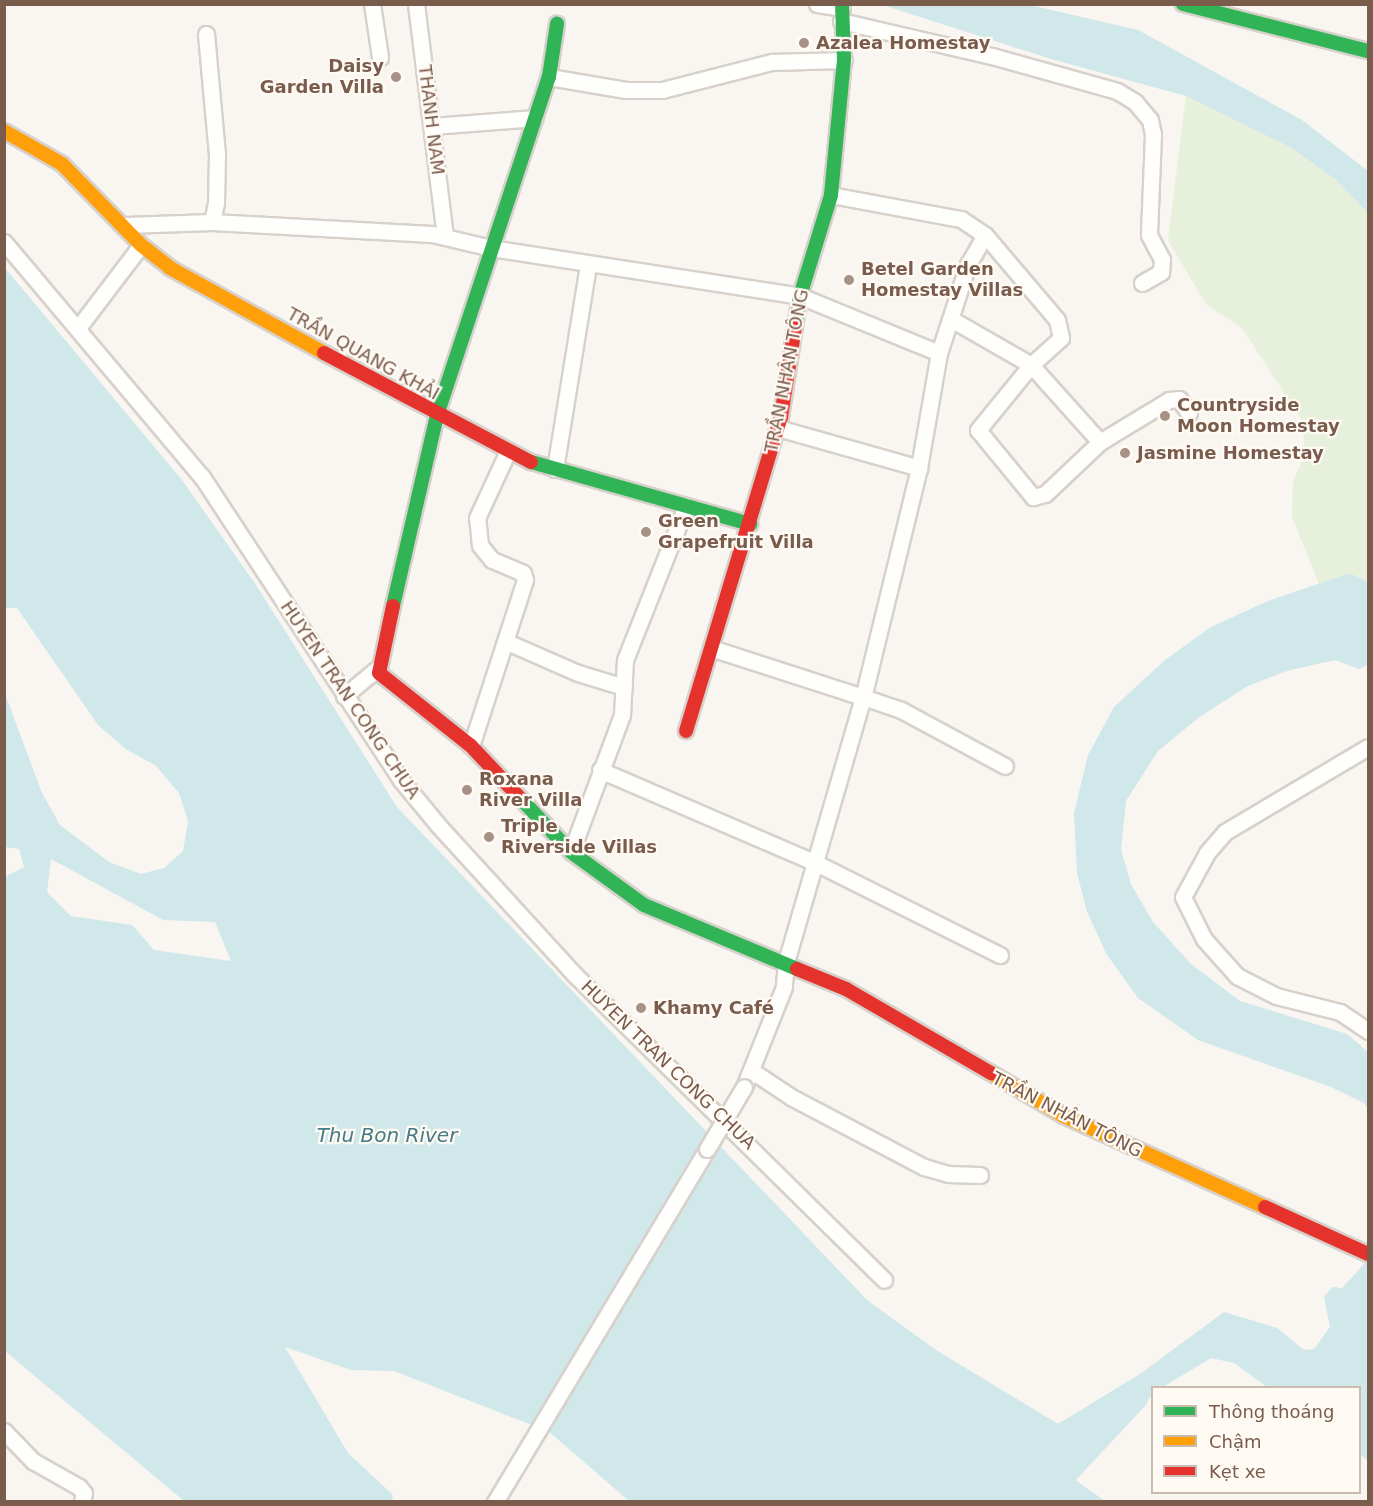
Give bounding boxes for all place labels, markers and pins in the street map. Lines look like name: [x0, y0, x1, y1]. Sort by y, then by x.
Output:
place label: Azalea Homestay: [816, 32, 990, 54]
marker: Azalea Homestay: [797, 36, 811, 50]
place label: Daisy Garden Villa: [260, 56, 384, 98]
marker: Daisy Garden Villa: [389, 70, 403, 84]
place label: Betel Garden Homestay Villas: [861, 259, 1023, 302]
marker: Betel Garden Homestay Villas: [842, 273, 856, 287]
place label: Countryside Moon Homestay: [1177, 395, 1340, 438]
marker: Countryside Moon Homestay: [1158, 409, 1172, 423]
place label: Jasmine Homestay: [1137, 442, 1324, 464]
marker: Jasmine Homestay: [1118, 446, 1132, 460]
place label: Green Grapefruit Villa: [658, 511, 814, 554]
marker: Green Grapefruit Villa: [639, 525, 653, 539]
place label: Roxana River Villa: [479, 769, 582, 812]
marker: Roxana River Villa: [460, 783, 474, 797]
place label: Triple Riverside Villas: [501, 816, 657, 858]
marker: Triple Riverside Villas: [482, 830, 496, 844]
place label: Khamy Café: [653, 997, 774, 1019]
marker: Khamy Café: [634, 1001, 648, 1015]

